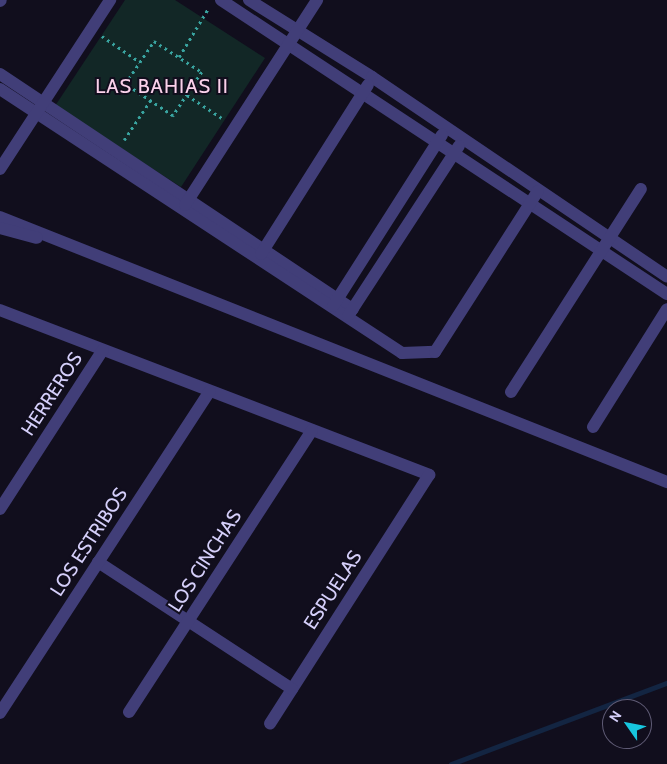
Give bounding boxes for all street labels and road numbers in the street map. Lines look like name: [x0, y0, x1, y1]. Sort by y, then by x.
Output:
street label: HERREROS: [17, 348, 87, 440]
street label: LOS ESTRIBOS: [46, 484, 132, 600]
street label: LOS CINCHAS: [164, 506, 246, 616]
street label: ESPUELAS: [299, 546, 367, 634]

